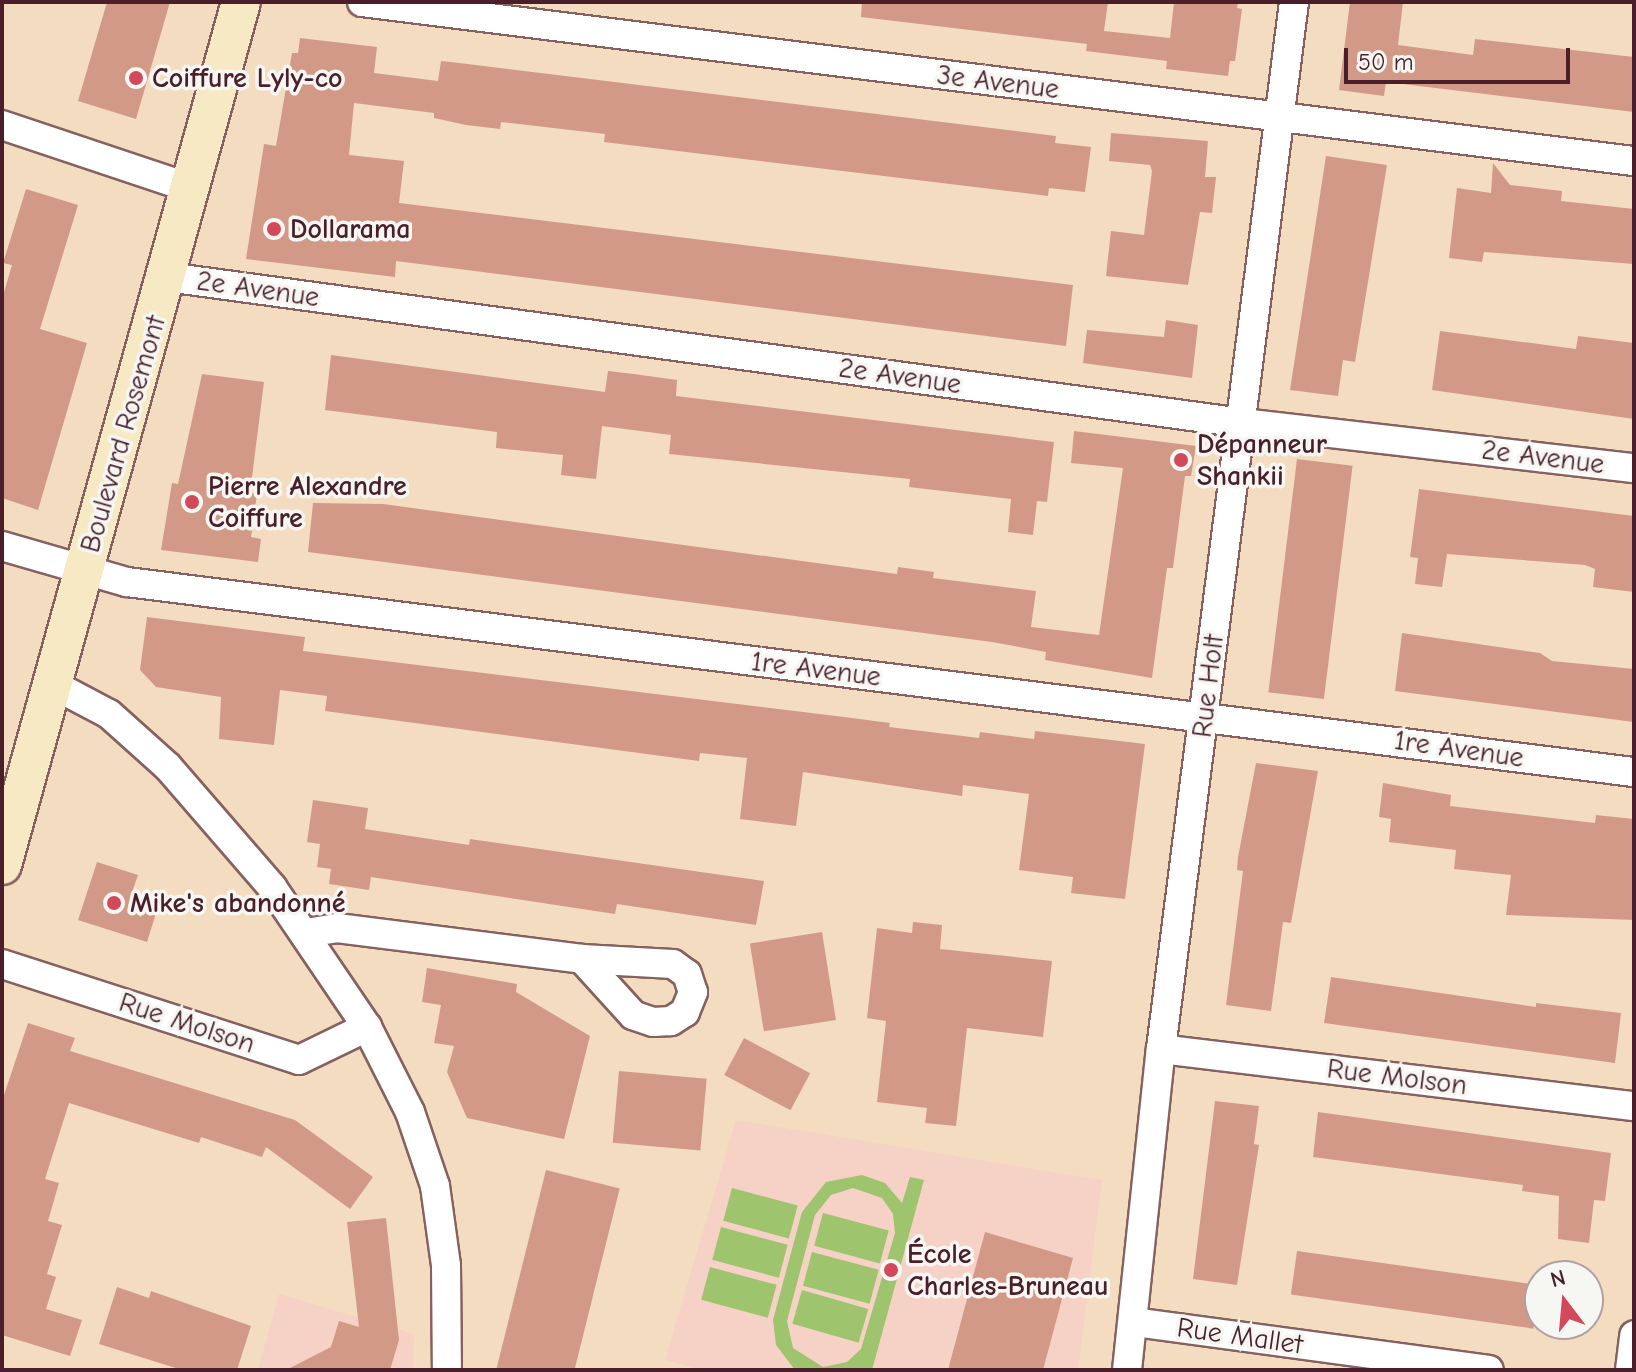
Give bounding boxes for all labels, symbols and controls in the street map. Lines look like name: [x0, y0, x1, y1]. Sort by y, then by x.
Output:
scale bar: [1348, 32, 1574, 82]
text: 50 m: [1358, 48, 1414, 76]
street label: 3e Avenue: [935, 58, 1061, 106]
place label: Coiffure Lyly-co: [152, 61, 342, 95]
marker: Coiffure Lyly-co: [127, 69, 145, 87]
place label: Dollarama: [290, 212, 411, 246]
marker: Dollarama: [265, 220, 283, 238]
street label: 2e Avenue: [195, 264, 321, 314]
street label: Boulevard Rosemont: [73, 312, 173, 556]
street label: 2e Avenue: [837, 351, 963, 401]
place label: Dépanneur Shankii: [1197, 427, 1327, 493]
street label: 2e Avenue: [1480, 433, 1606, 481]
marker: Dépanneur Shankii: [1172, 451, 1190, 469]
place label: Pierre Alexandre Coiffure: [208, 469, 407, 535]
marker: Pierre Alexandre Coiffure: [183, 493, 201, 511]
street label: Rue Holt: [1185, 633, 1231, 739]
street label: 1re Avenue: [749, 644, 883, 694]
street label: 1re Avenue: [1392, 723, 1526, 775]
place label: Mike's abandonné: [130, 886, 346, 920]
marker: Mike's abandonné: [105, 894, 123, 912]
street label: Rue Molson: [115, 985, 259, 1061]
street label: Rue Molson: [1325, 1052, 1469, 1102]
place label: École Charles-Bruneau: [907, 1237, 1108, 1303]
north arrow: [1524, 1260, 1604, 1340]
marker: École Charles-Bruneau: [882, 1261, 900, 1279]
text: N: [1547, 1264, 1568, 1293]
street label: Rue Mallet: [1175, 1311, 1305, 1361]

